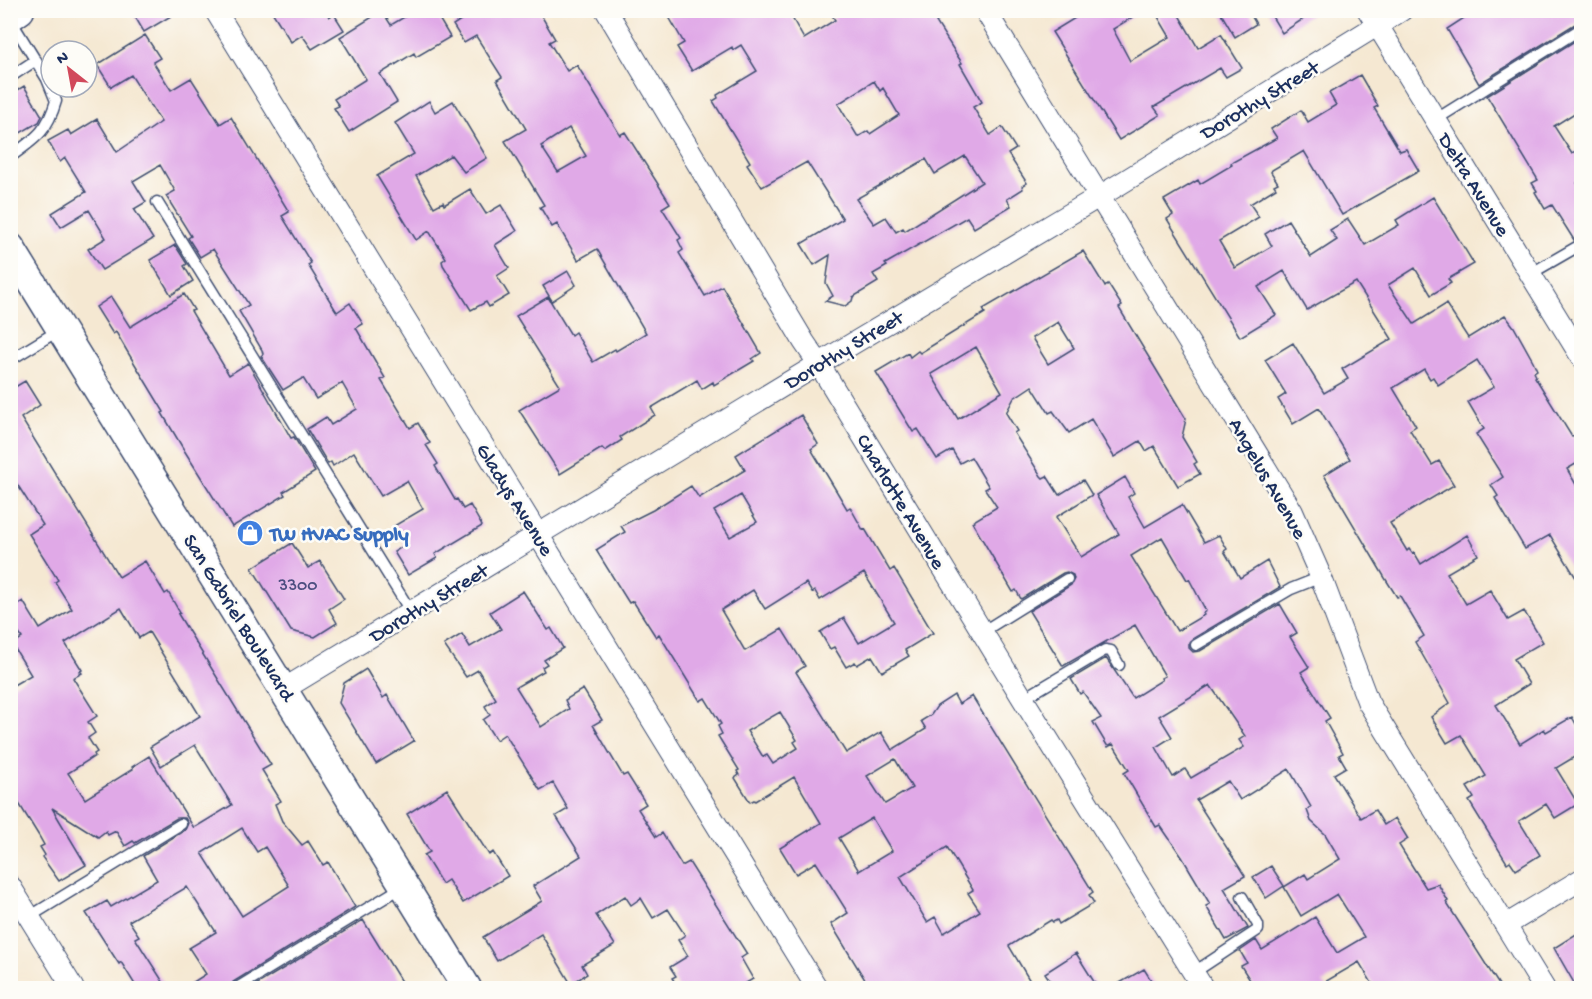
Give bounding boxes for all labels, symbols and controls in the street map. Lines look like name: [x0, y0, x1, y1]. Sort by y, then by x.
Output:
north arrow: [39, 39, 99, 99]
text: N: [54, 48, 73, 70]
street label: Dorothy Street: [1195, 56, 1327, 148]
street label: Delta Avenue: [1429, 128, 1514, 243]
street label: Dorothy Street: [779, 306, 911, 398]
street label: Angelus Avenue: [1221, 415, 1311, 546]
street label: Charlotte Avenue: [849, 431, 950, 576]
street label: Gladys Avenue: [469, 440, 558, 563]
shop icon: TW HVAC Supply: [235, 518, 265, 548]
place label: TW HVAC Supply: [268, 524, 409, 549]
street label: San Gabriel Boulevard: [175, 531, 300, 708]
street label: Dorothy Street: [364, 559, 496, 651]
house number: 3300: [277, 576, 318, 597]

